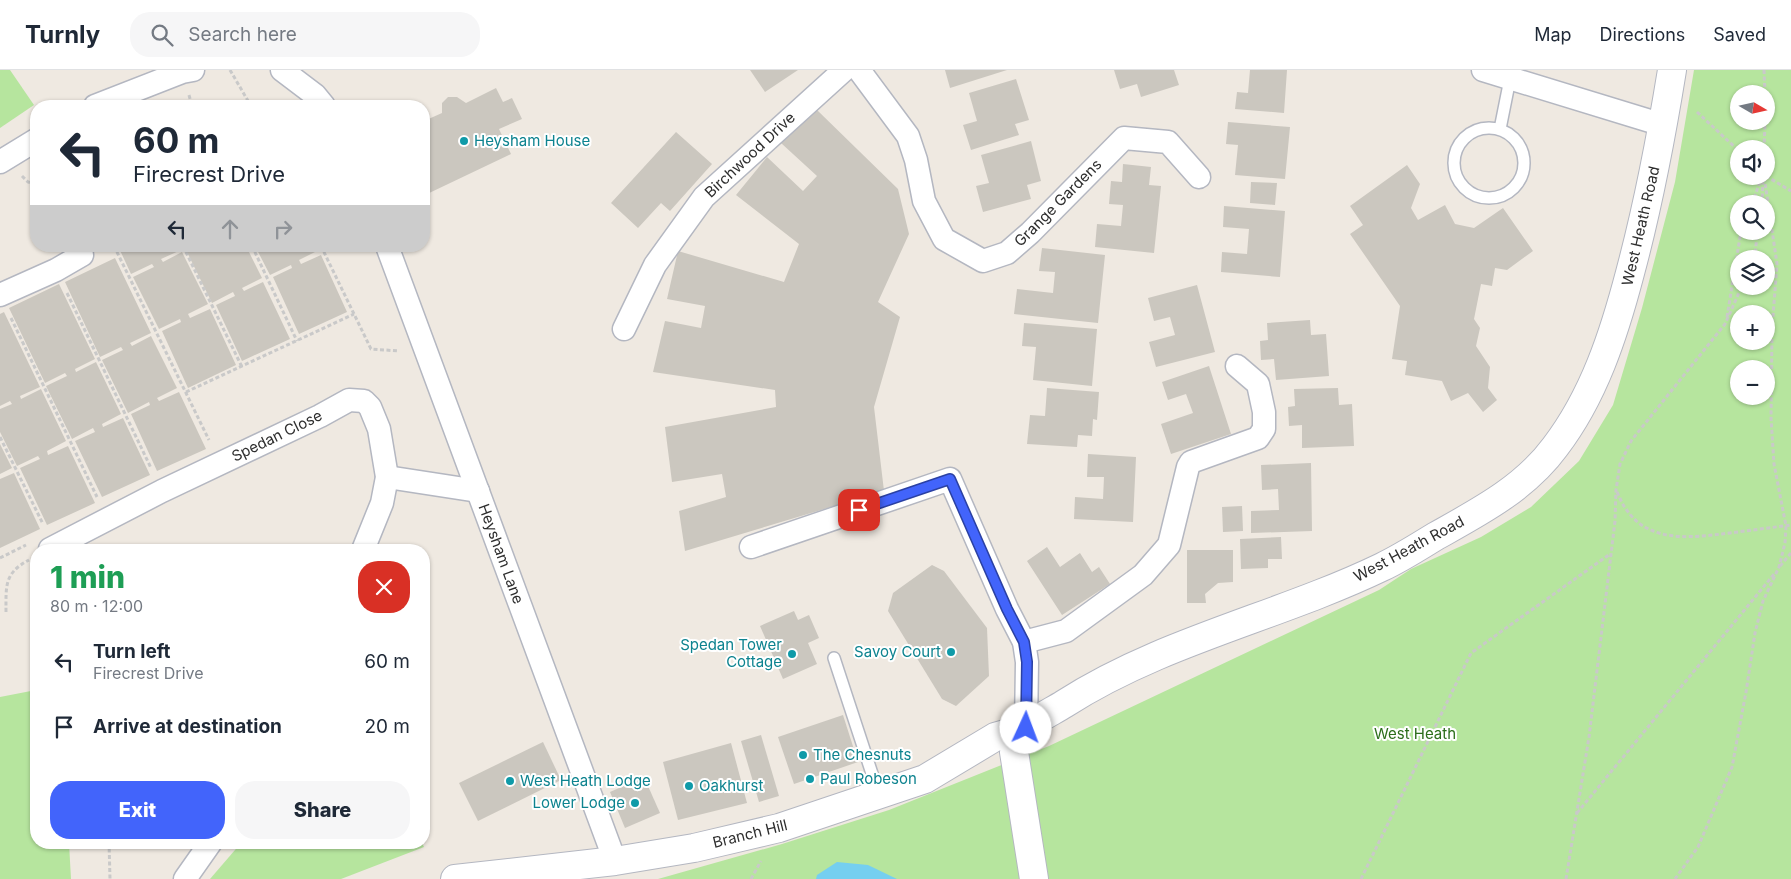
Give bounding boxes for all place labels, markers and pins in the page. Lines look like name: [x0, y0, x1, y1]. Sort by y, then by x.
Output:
place label: Heysham House: [474, 131, 590, 150]
marker: Heysham House: [458, 135, 470, 147]
pin: [838, 489, 880, 531]
place label: Spedan Tower Cottage: [680, 635, 782, 671]
place label: Savoy Court: [854, 642, 941, 661]
marker: Savoy Court: [945, 646, 957, 658]
marker: Spedan Tower Cottage: [786, 648, 798, 660]
place label: The Chesnuts: [813, 745, 911, 764]
marker: The Chesnuts: [797, 749, 809, 761]
place label: Paul Robeson: [820, 769, 917, 788]
place label: West Heath Lodge: [520, 771, 651, 790]
marker: Paul Robeson: [804, 773, 816, 785]
marker: West Heath Lodge: [504, 775, 516, 787]
place label: Oakhurst: [699, 776, 763, 795]
marker: Oakhurst: [683, 780, 695, 792]
place label: Lower Lodge: [533, 793, 625, 812]
marker: Lower Lodge: [629, 797, 641, 809]

